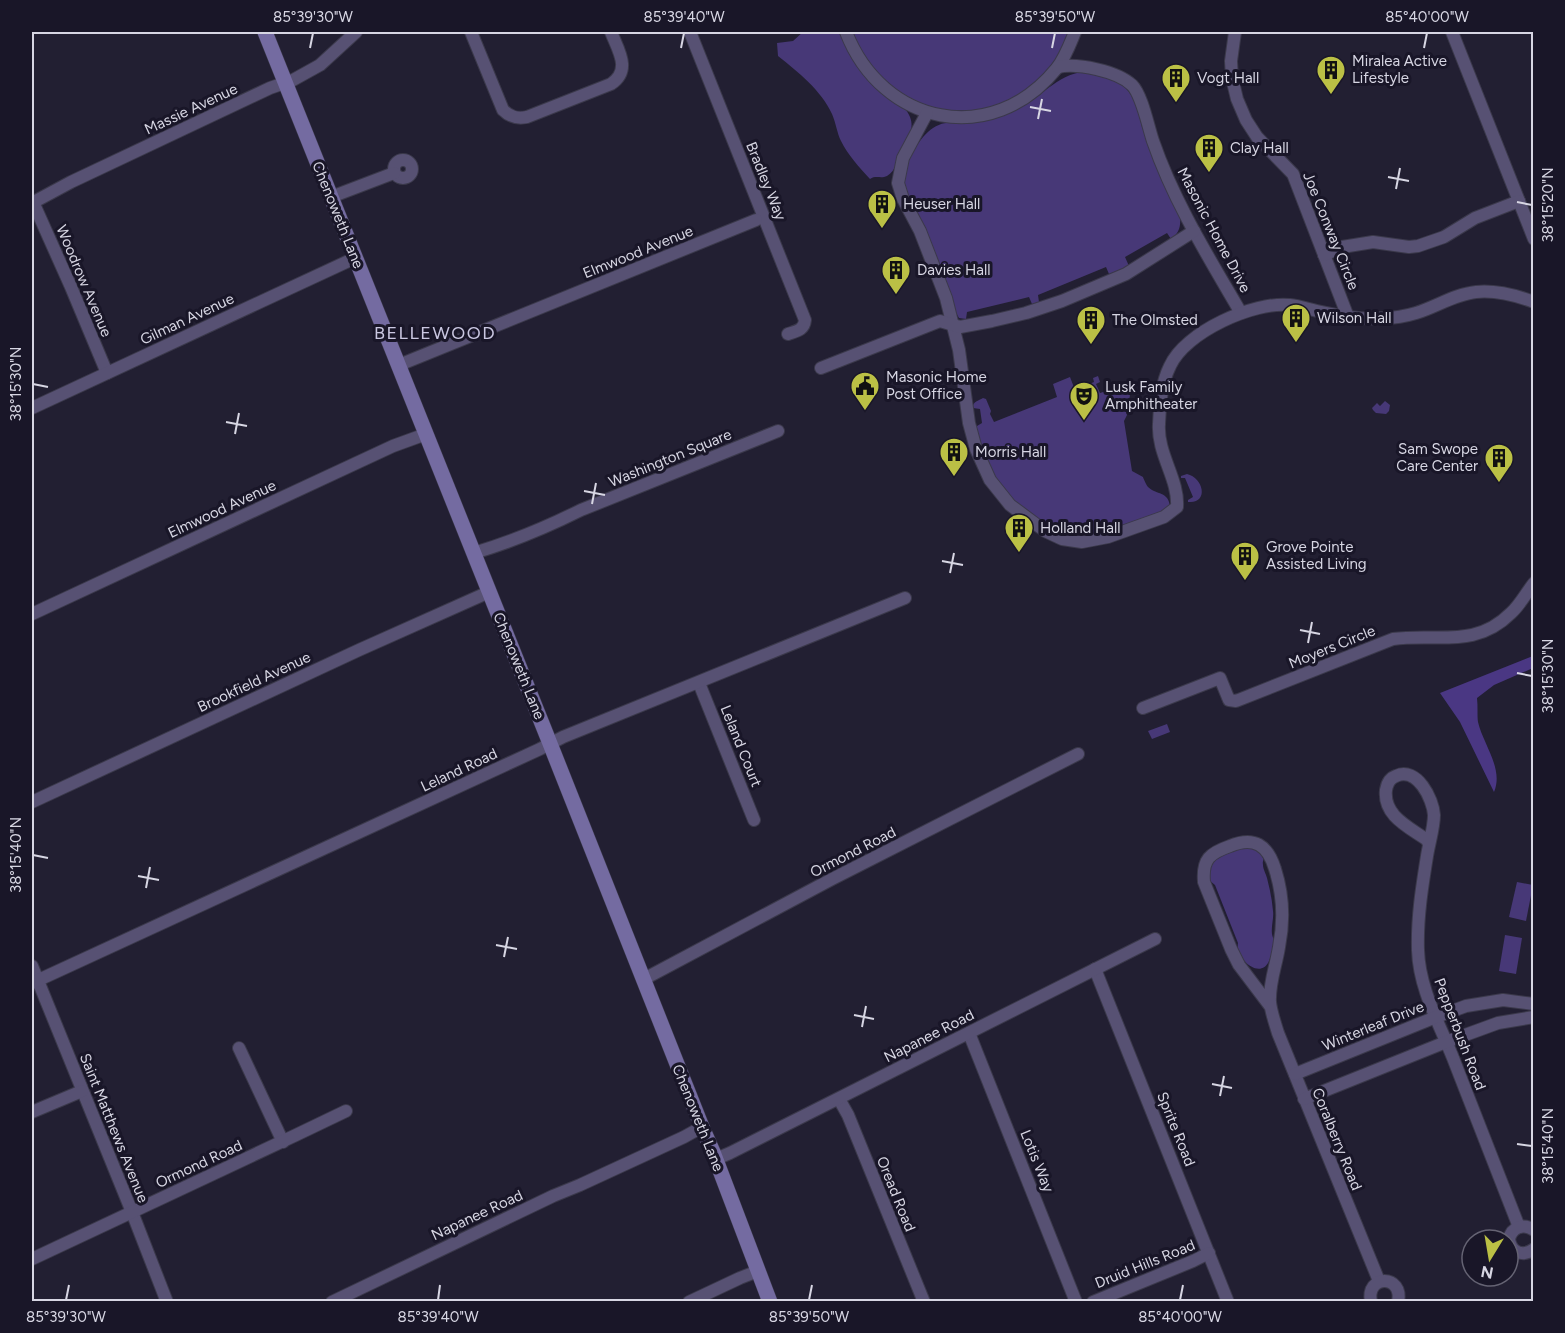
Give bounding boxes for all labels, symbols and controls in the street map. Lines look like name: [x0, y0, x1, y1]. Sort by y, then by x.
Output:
text: 85°39'30"W: [273, 8, 354, 26]
text: 85°39'40"W: [643, 8, 725, 26]
text: 85°39'50"W: [1015, 8, 1096, 26]
text: 85°40'00"W: [1385, 8, 1469, 26]
place label: Miralea Active Lifestyle: [1352, 52, 1447, 87]
building icon: Miralea Active Lifestyle: [1315, 54, 1347, 96]
building icon: Vogt Hall: [1160, 62, 1192, 104]
place label: Vogt Hall: [1197, 69, 1259, 87]
street label: Massie Avenue: [142, 80, 240, 138]
building icon: Clay Hall: [1193, 132, 1225, 174]
street label: Bradley Way: [742, 139, 790, 223]
place label: Clay Hall: [1230, 139, 1289, 157]
street label: Chenoweth Lane: [308, 159, 368, 271]
street label: Masonic Home Drive: [1173, 164, 1255, 296]
text: 38°15'20"N: [1539, 167, 1557, 243]
street label: Joe Conway Circle: [1299, 169, 1363, 293]
building icon: Heuser Hall: [866, 188, 898, 230]
place label: Heuser Hall: [903, 195, 980, 213]
street label: Woodrow Avenue: [52, 222, 116, 340]
street label: Elmwood Avenue: [580, 222, 696, 282]
building icon: Davies Hall: [880, 254, 912, 296]
place label: Davies Hall: [917, 261, 991, 279]
street label: Gilman Avenue: [137, 289, 237, 349]
building icon: Wilson Hall: [1280, 302, 1312, 344]
building icon: The Olmsted: [1075, 304, 1107, 346]
place label: Wilson Hall: [1317, 309, 1391, 327]
place label: The Olmsted: [1112, 311, 1198, 329]
district label: BELLEWOOD: [374, 322, 496, 344]
text: 38°15'30"N: [7, 347, 25, 421]
place label: Masonic Home Post Office: [886, 368, 987, 403]
public building icon: Masonic Home Post Office: [849, 370, 881, 412]
place label: Lusk Family Amphitheater: [1105, 378, 1197, 413]
theatre icon: Lusk Family Amphitheater: [1068, 380, 1100, 422]
street label: Washington Square: [606, 425, 734, 491]
building icon: Morris Hall: [938, 436, 970, 478]
place label: Sam Swope Care Center: [1396, 440, 1478, 475]
building icon: Sam Swope Care Center: [1483, 442, 1515, 484]
place label: Morris Hall: [975, 443, 1046, 461]
street label: Elmwood Avenue: [165, 476, 279, 542]
building icon: Holland Hall: [1003, 512, 1035, 554]
place label: Holland Hall: [1040, 519, 1121, 537]
place label: Grove Pointe Assisted Living: [1266, 538, 1367, 573]
building icon: Grove Pointe Assisted Living: [1229, 540, 1261, 582]
street label: Chenoweth Lane: [489, 610, 549, 722]
street label: Moyers Circle: [1286, 621, 1378, 673]
text: 38°15'30"N: [1539, 639, 1557, 713]
street label: Brookfield Avenue: [195, 648, 313, 716]
street label: Leland Court: [716, 703, 766, 790]
street label: Leland Road: [418, 744, 500, 796]
text: 38°15'40"N: [7, 817, 25, 893]
street label: Ormond Road: [807, 823, 899, 881]
street label: Pepperbush Road: [1430, 975, 1490, 1093]
street label: Winterleaf Drive: [1319, 997, 1427, 1055]
street label: Napanee Road: [881, 1006, 977, 1066]
street label: Saint Matthews Avenue: [76, 1051, 152, 1205]
street label: Chenoweth Lane: [668, 1062, 728, 1174]
street label: Coralberry Road: [1308, 1085, 1366, 1193]
street label: Sprite Road: [1153, 1089, 1199, 1169]
text: 38°15'40"N: [1539, 1108, 1557, 1184]
street label: Lotis Way: [1016, 1127, 1058, 1195]
street label: Ormond Road: [153, 1136, 245, 1192]
street label: Oread Road: [873, 1154, 919, 1234]
street label: Napanee Road: [428, 1186, 526, 1244]
north arrow: [1460, 1228, 1520, 1288]
street label: Druid Hills Road: [1092, 1236, 1198, 1292]
text: N: [1479, 1262, 1495, 1283]
text: 85°39'30"W: [26, 1308, 107, 1326]
text: 85°39'40"W: [397, 1308, 479, 1326]
text: 85°39'50"W: [769, 1308, 850, 1326]
text: 85°40'00"W: [1138, 1308, 1222, 1326]

